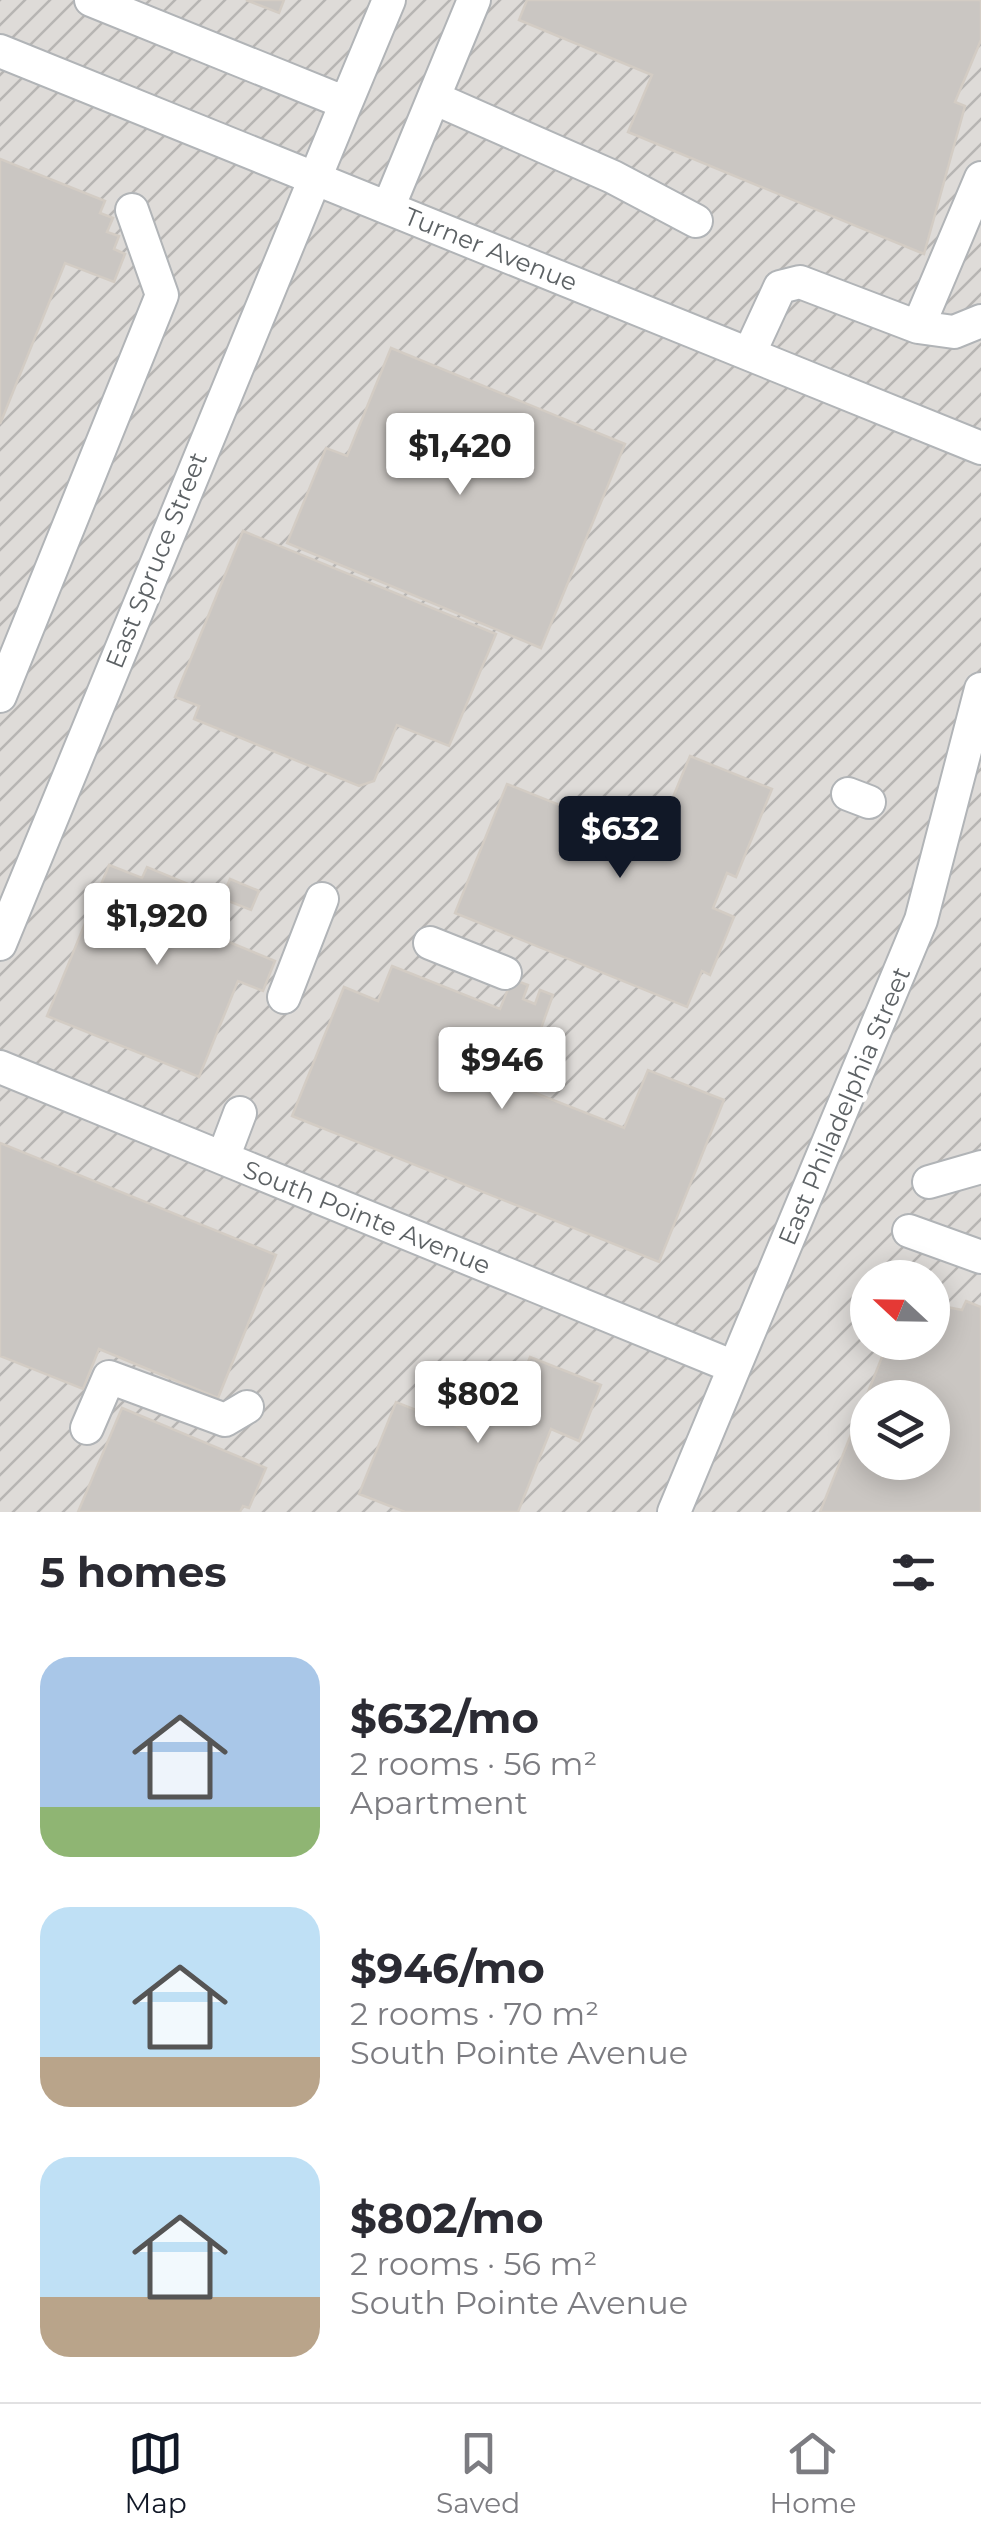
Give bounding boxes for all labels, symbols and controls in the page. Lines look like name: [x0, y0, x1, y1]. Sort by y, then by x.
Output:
street label: Turner Avenue: [400, 201, 582, 297]
pin: $1,420: [379, 413, 541, 498]
text: $1,420: [408, 426, 512, 465]
street label: East Spruce Street: [99, 448, 213, 672]
pin: $632: [561, 796, 679, 881]
text: $632: [581, 809, 659, 848]
pin: $1,920: [76, 883, 238, 968]
text: $1,920: [106, 896, 208, 935]
street label: East Philadelphia Street: [772, 962, 916, 1250]
pin: $946: [443, 1027, 561, 1112]
text: $946: [461, 1040, 543, 1079]
street label: South Pointe Avenue: [239, 1154, 495, 1280]
north arrow: [850, 1260, 950, 1360]
map controls: [850, 1260, 950, 1480]
pin: $802: [419, 1361, 537, 1446]
text: $802: [437, 1374, 519, 1413]
button: layers: [850, 1380, 950, 1480]
icon: filters: [886, 1545, 941, 1600]
text: 5 homes: [40, 1546, 227, 1598]
text: $632/mo: [350, 1692, 539, 1744]
icon: home: [120, 1697, 240, 1817]
text: 2 rooms · 56 m²: [350, 1744, 597, 1783]
text: Apartment: [350, 1783, 528, 1822]
text: $946/mo: [350, 1942, 545, 1994]
icon: home: [120, 1947, 240, 2067]
text: 2 rooms · 70 m²: [350, 1994, 599, 2033]
text: South Pointe Avenue: [350, 2033, 688, 2072]
text: $802/mo: [350, 2192, 544, 2244]
icon: home: [120, 2197, 240, 2317]
text: 2 rooms · 56 m²: [350, 2244, 597, 2283]
text: South Pointe Avenue: [350, 2283, 688, 2322]
tab: Map: [125, 2426, 187, 2520]
tab: Saved: [436, 2426, 520, 2520]
tab: Home: [769, 2426, 856, 2520]

